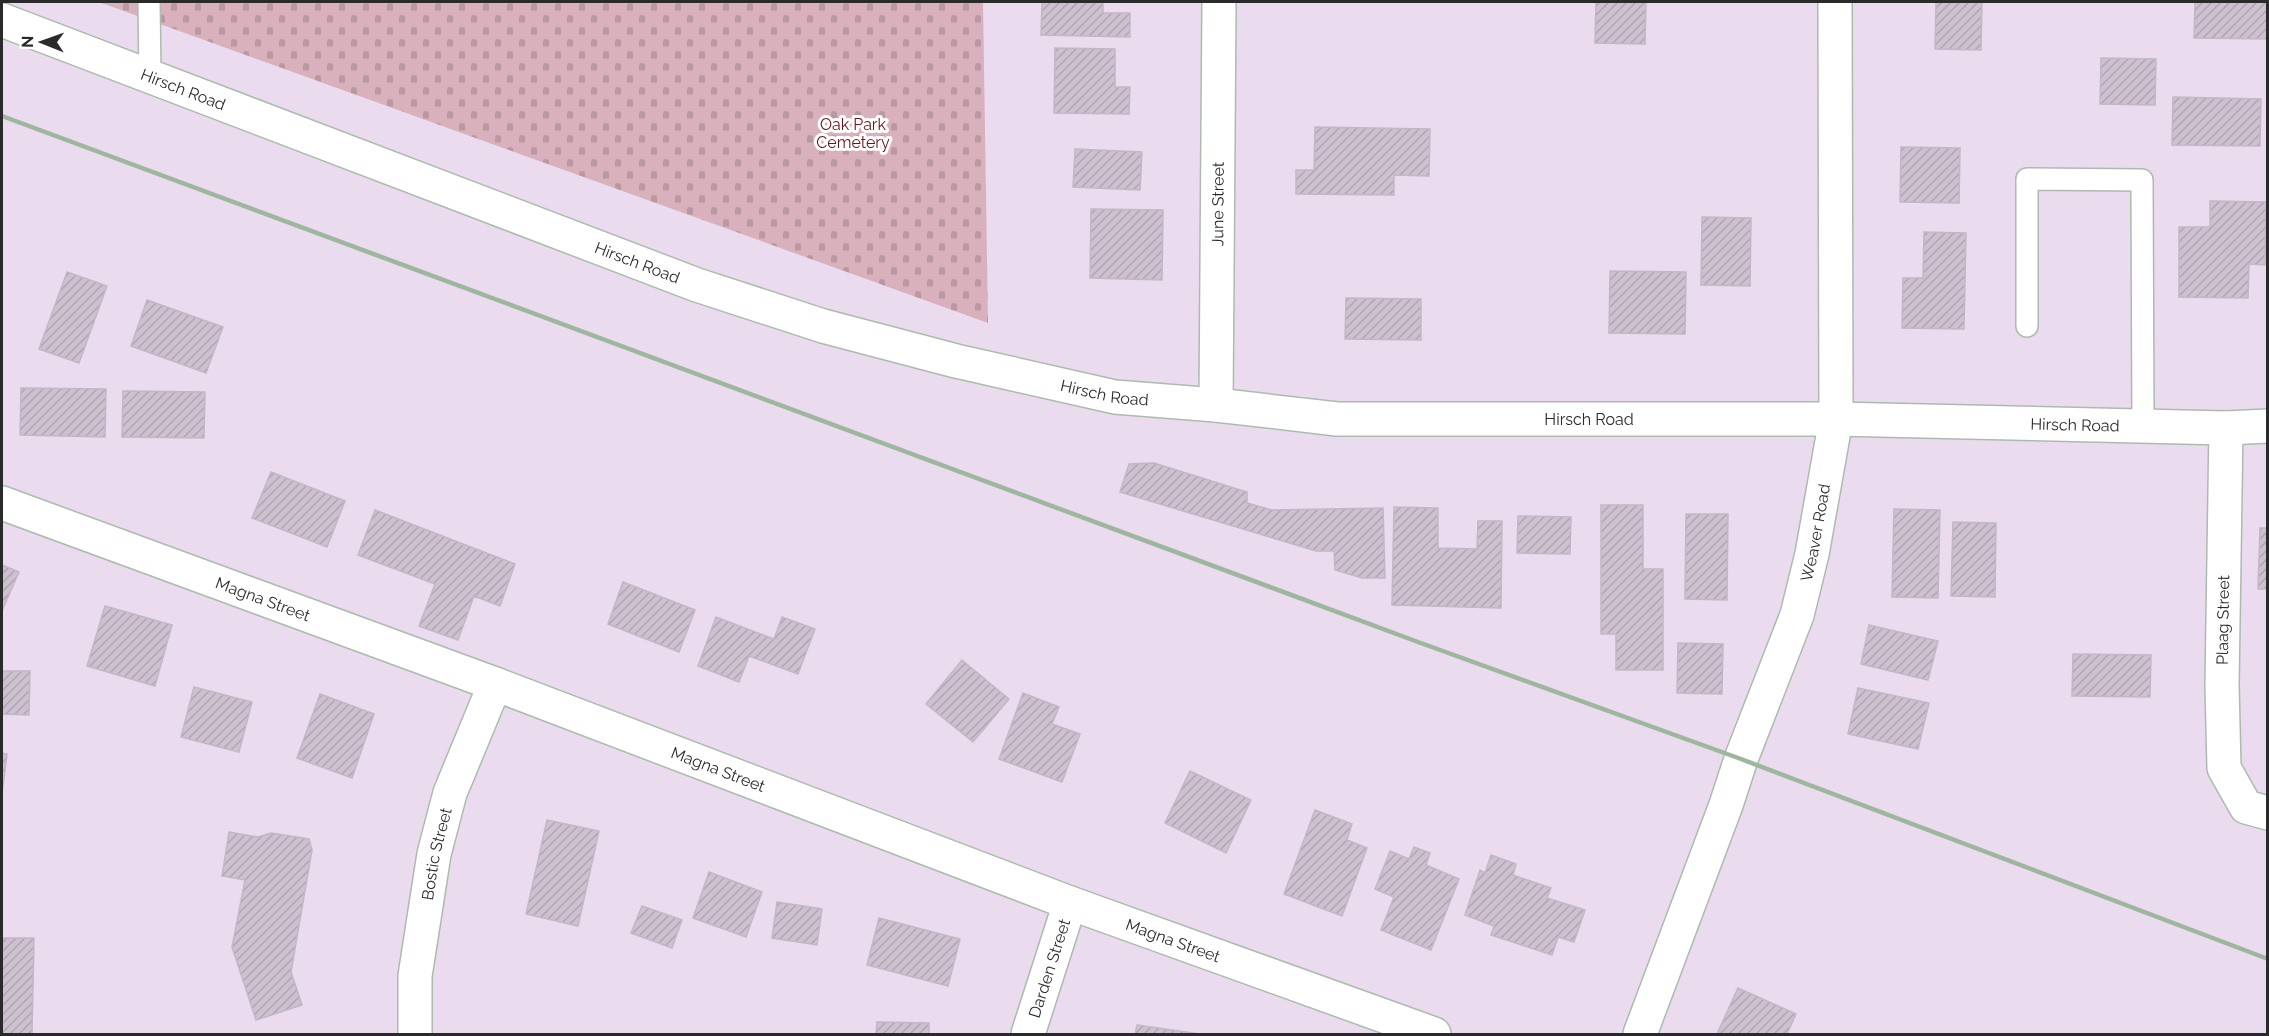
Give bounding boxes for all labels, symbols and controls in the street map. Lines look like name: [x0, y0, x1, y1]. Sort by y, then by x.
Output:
north arrow: [12, 12, 72, 72]
text: N: [18, 35, 37, 48]
street label: Hirsch Road: [138, 64, 228, 114]
park label: Oak Park Cemetery: [816, 115, 890, 152]
street label: June Street: [1208, 161, 1227, 246]
street label: Hirsch Road: [592, 237, 683, 287]
street label: Hirsch Road: [1059, 375, 1149, 409]
street label: Hirsch Road: [1544, 410, 1634, 429]
street label: Hirsch Road: [2030, 414, 2120, 435]
street label: Weaver Road: [1796, 482, 1834, 583]
street label: Magna Street: [213, 573, 313, 625]
street label: Plaag Street: [2213, 574, 2233, 665]
street label: Magna Street: [668, 742, 768, 796]
street label: Bostic Street: [417, 805, 455, 901]
street label: Magna Street: [1123, 914, 1224, 966]
street label: Darden Street: [1024, 916, 1074, 1020]

